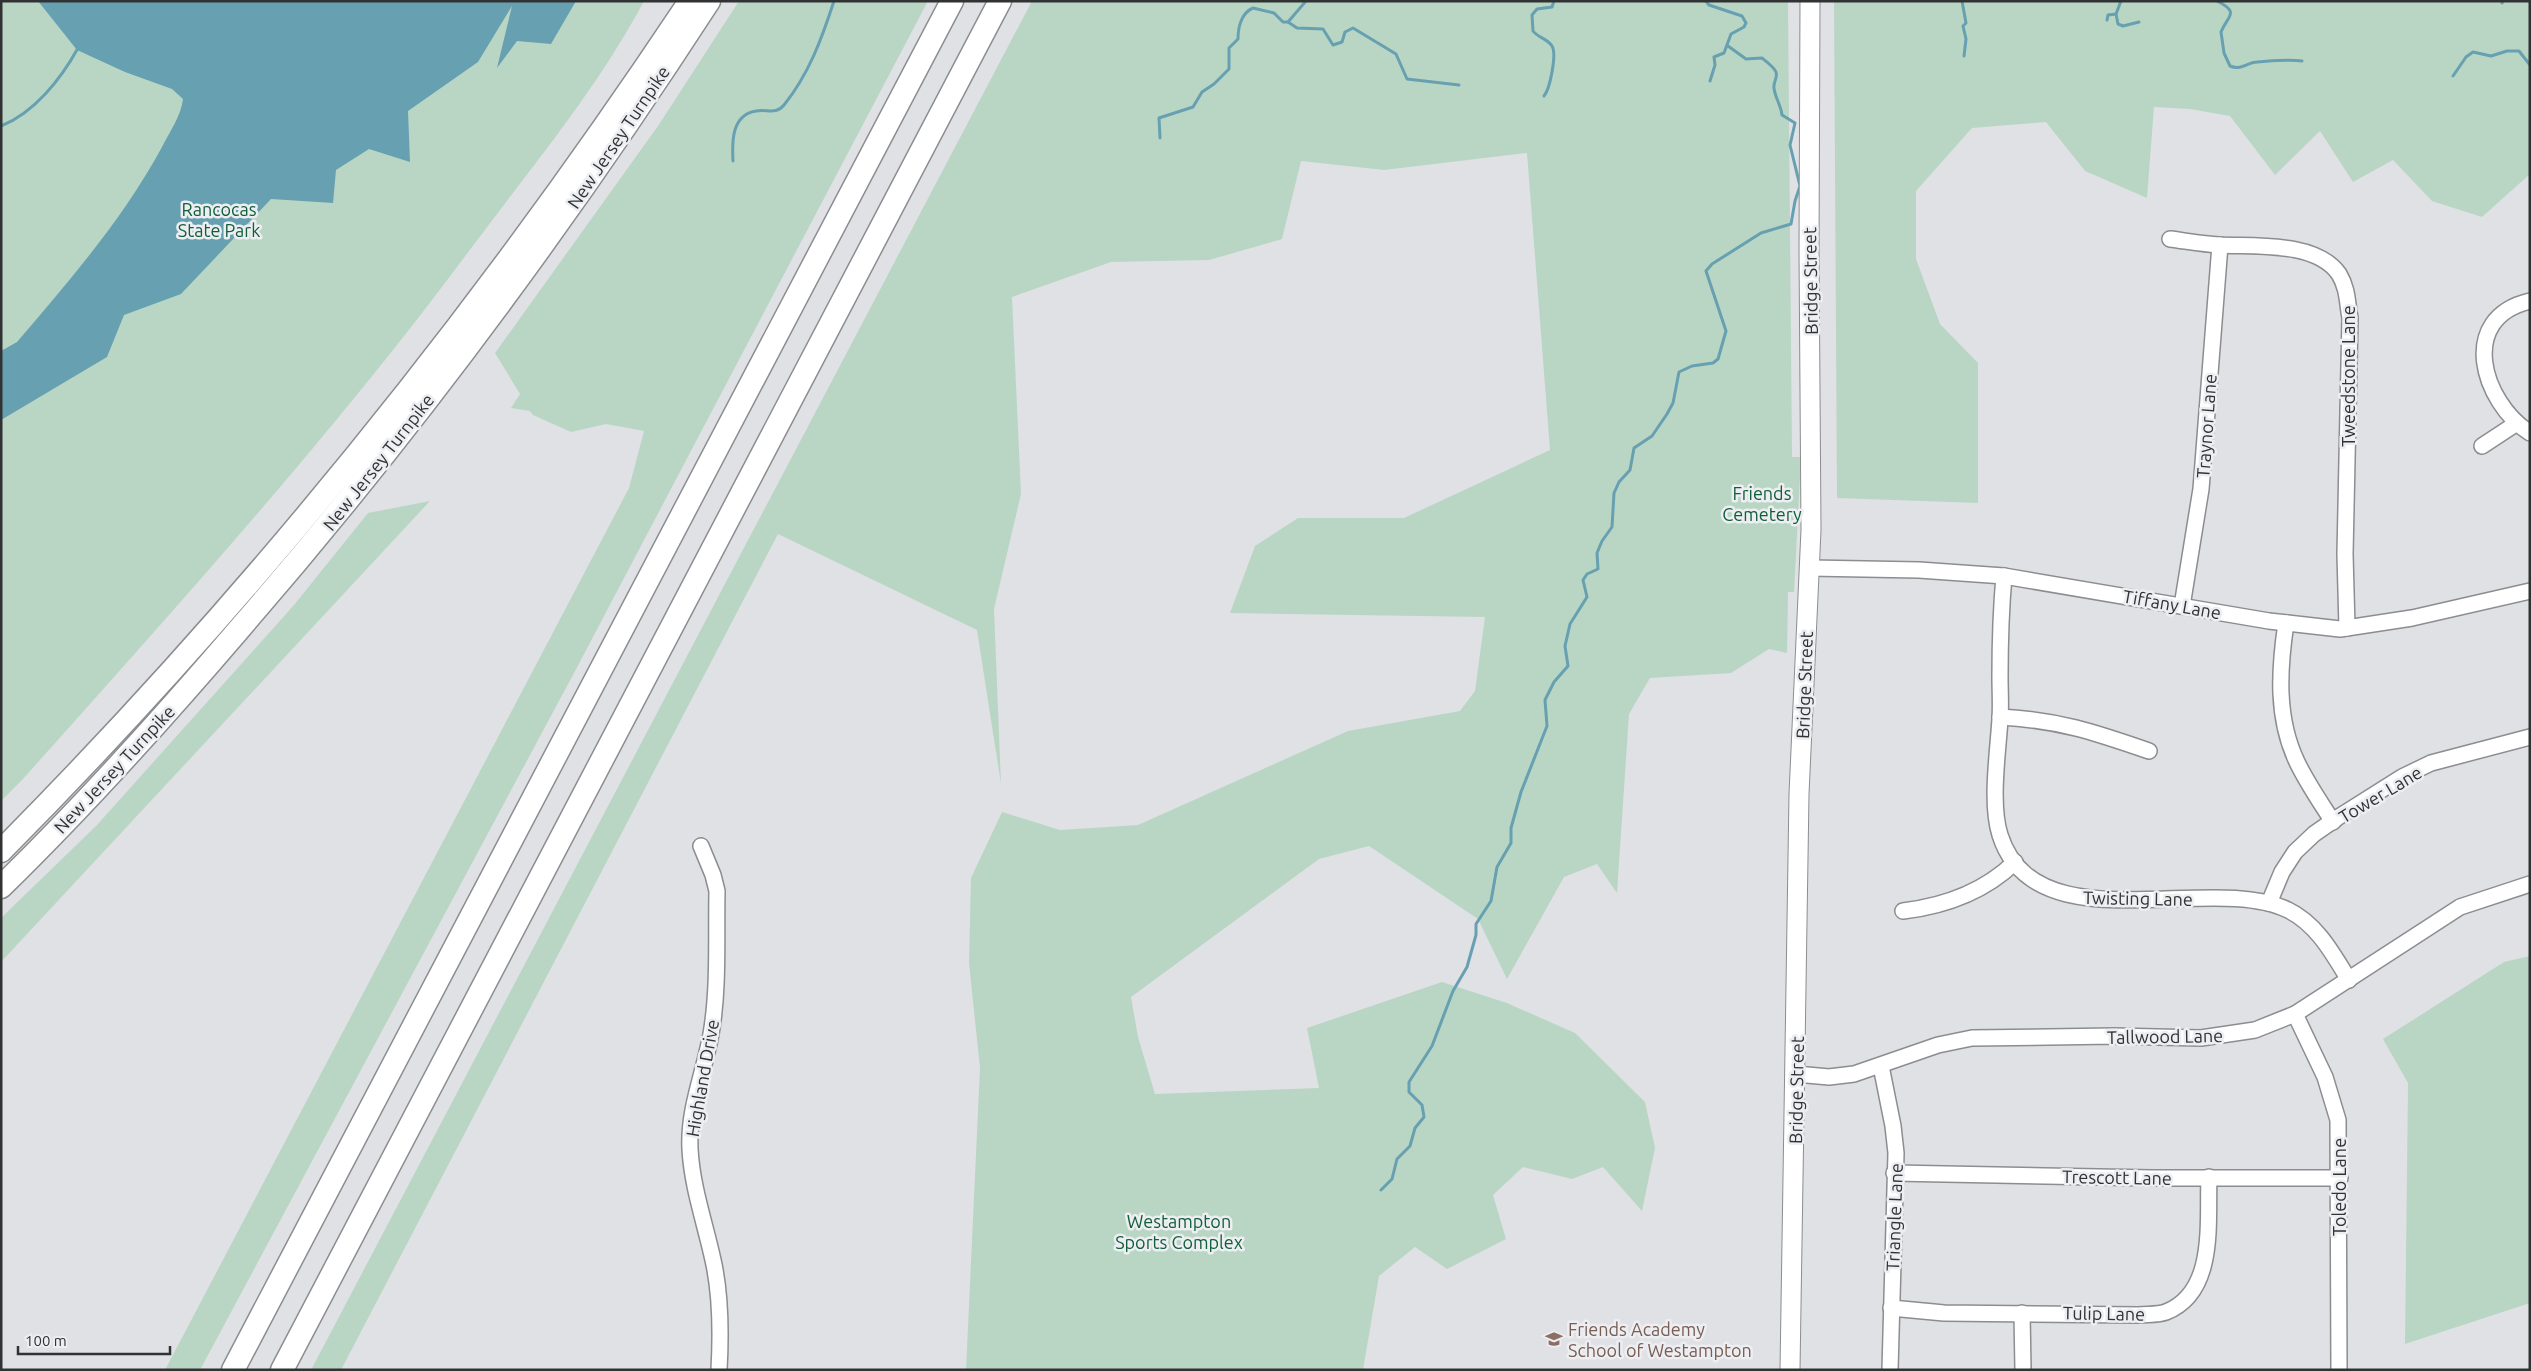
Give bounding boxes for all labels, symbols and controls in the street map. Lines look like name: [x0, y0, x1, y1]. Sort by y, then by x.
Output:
street label: New Jersey Turnpike: [563, 62, 673, 212]
park label: Rancocas State Park: [178, 199, 260, 240]
street label: Bridge Street: [1799, 227, 1821, 335]
street label: Tweedstone Lane: [2338, 305, 2358, 447]
street label: Traynor Lane: [2192, 373, 2220, 479]
street label: New Jersey Turnpike: [319, 390, 437, 534]
park label: Friends Cemetery: [1722, 483, 1802, 524]
street label: Tiffany Lane: [2121, 586, 2223, 622]
street label: Bridge Street: [1792, 631, 1816, 739]
street label: New Jersey Turnpike: [50, 701, 178, 837]
street label: Tower Lane: [2335, 761, 2425, 827]
street label: Twisting Lane: [2083, 887, 2193, 909]
street label: Highland Drive: [682, 1018, 722, 1138]
street label: Tallwood Lane: [2107, 1025, 2223, 1047]
street label: Bridge Street: [1785, 1036, 1807, 1144]
street label: Toledo Lane: [2329, 1138, 2349, 1236]
street label: Triangle Lane: [1882, 1163, 1906, 1271]
street label: Trescott Lane: [2062, 1166, 2172, 1188]
park label: Westampton Sports Complex: [1115, 1211, 1243, 1252]
street label: Tulip Lane: [2063, 1302, 2145, 1324]
place label: Friends Academy School of Westampton: [1568, 1319, 1752, 1360]
scale bar: [18, 1324, 170, 1356]
school or university icon: Friends Academy School of Westampton: [1544, 1329, 1564, 1349]
text: 100 m: [25, 1332, 67, 1349]

